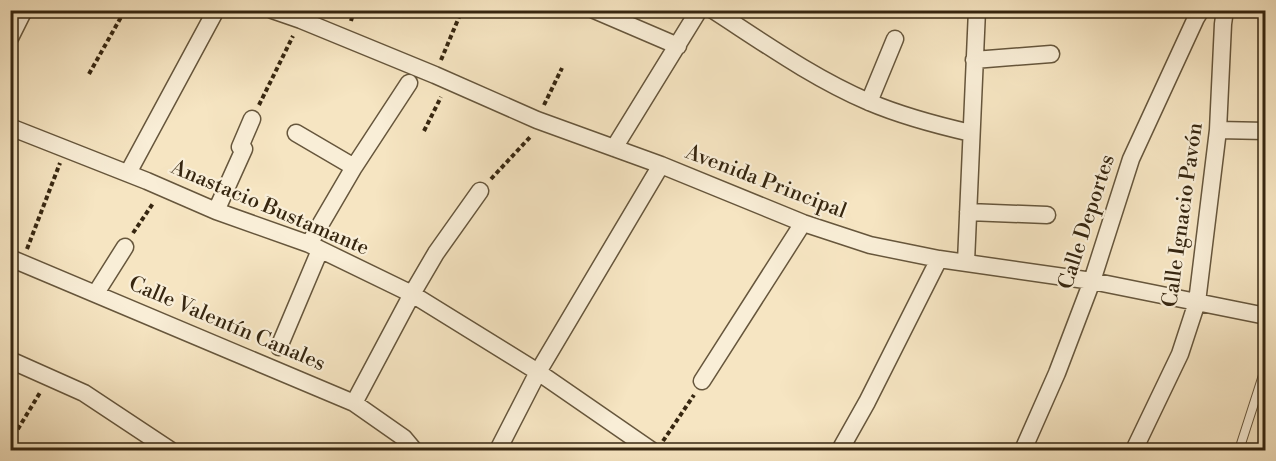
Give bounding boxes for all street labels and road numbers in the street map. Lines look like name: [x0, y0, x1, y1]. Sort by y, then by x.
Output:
street label: Calle Ignacio Pavón: [1157, 121, 1209, 309]
street label: Avenida Principal: [681, 139, 850, 225]
street label: Calle Deportes: [1053, 151, 1121, 293]
street label: Anastacio Bustamante: [166, 154, 373, 262]
street label: Calle Valentín Canales: [125, 271, 329, 377]

